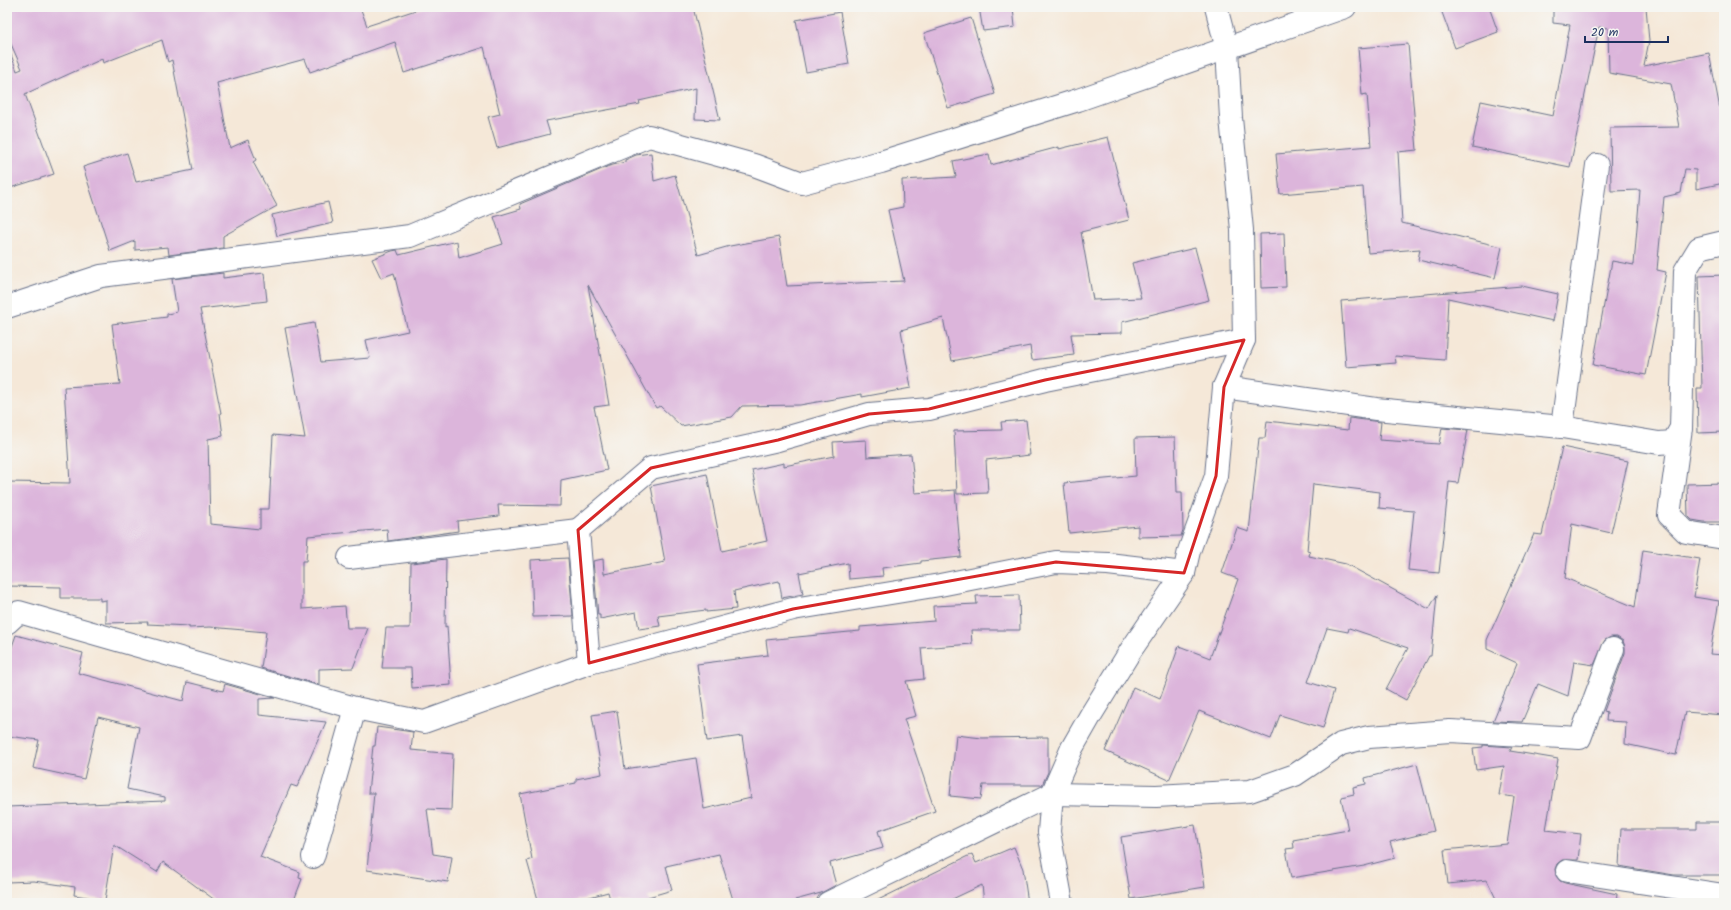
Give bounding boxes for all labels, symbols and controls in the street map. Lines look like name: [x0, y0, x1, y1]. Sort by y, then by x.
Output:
scale bar: [1585, 18, 1668, 44]
text: 20 m: [1591, 23, 1619, 42]

